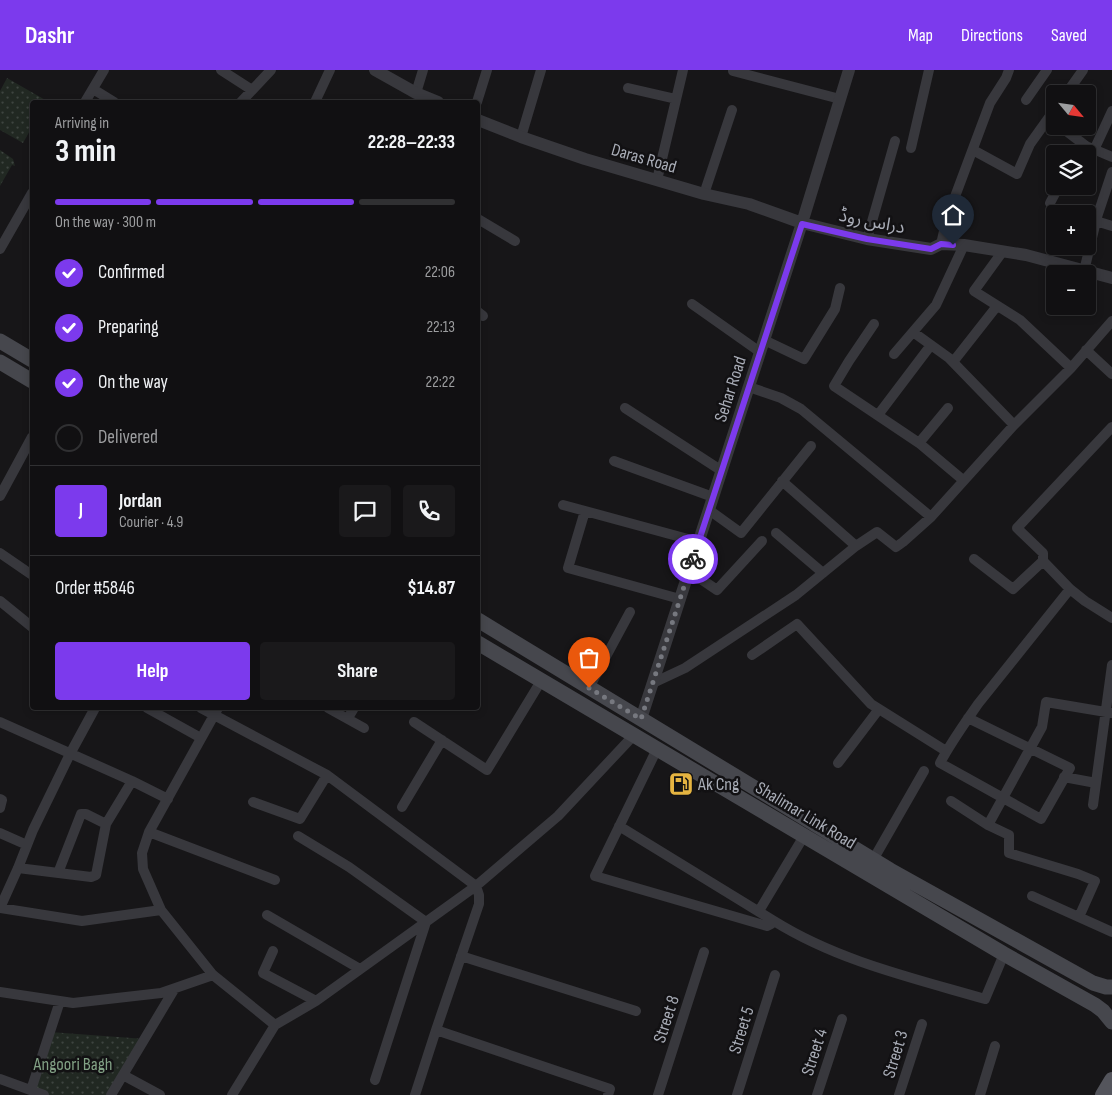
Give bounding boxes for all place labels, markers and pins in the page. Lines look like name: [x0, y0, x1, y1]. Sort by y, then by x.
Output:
pin: [932, 194, 974, 245]
pin: [568, 637, 610, 688]
fuel station icon: Ak Cng: [668, 771, 694, 797]
place label: Ak Cng: [697, 774, 739, 795]

